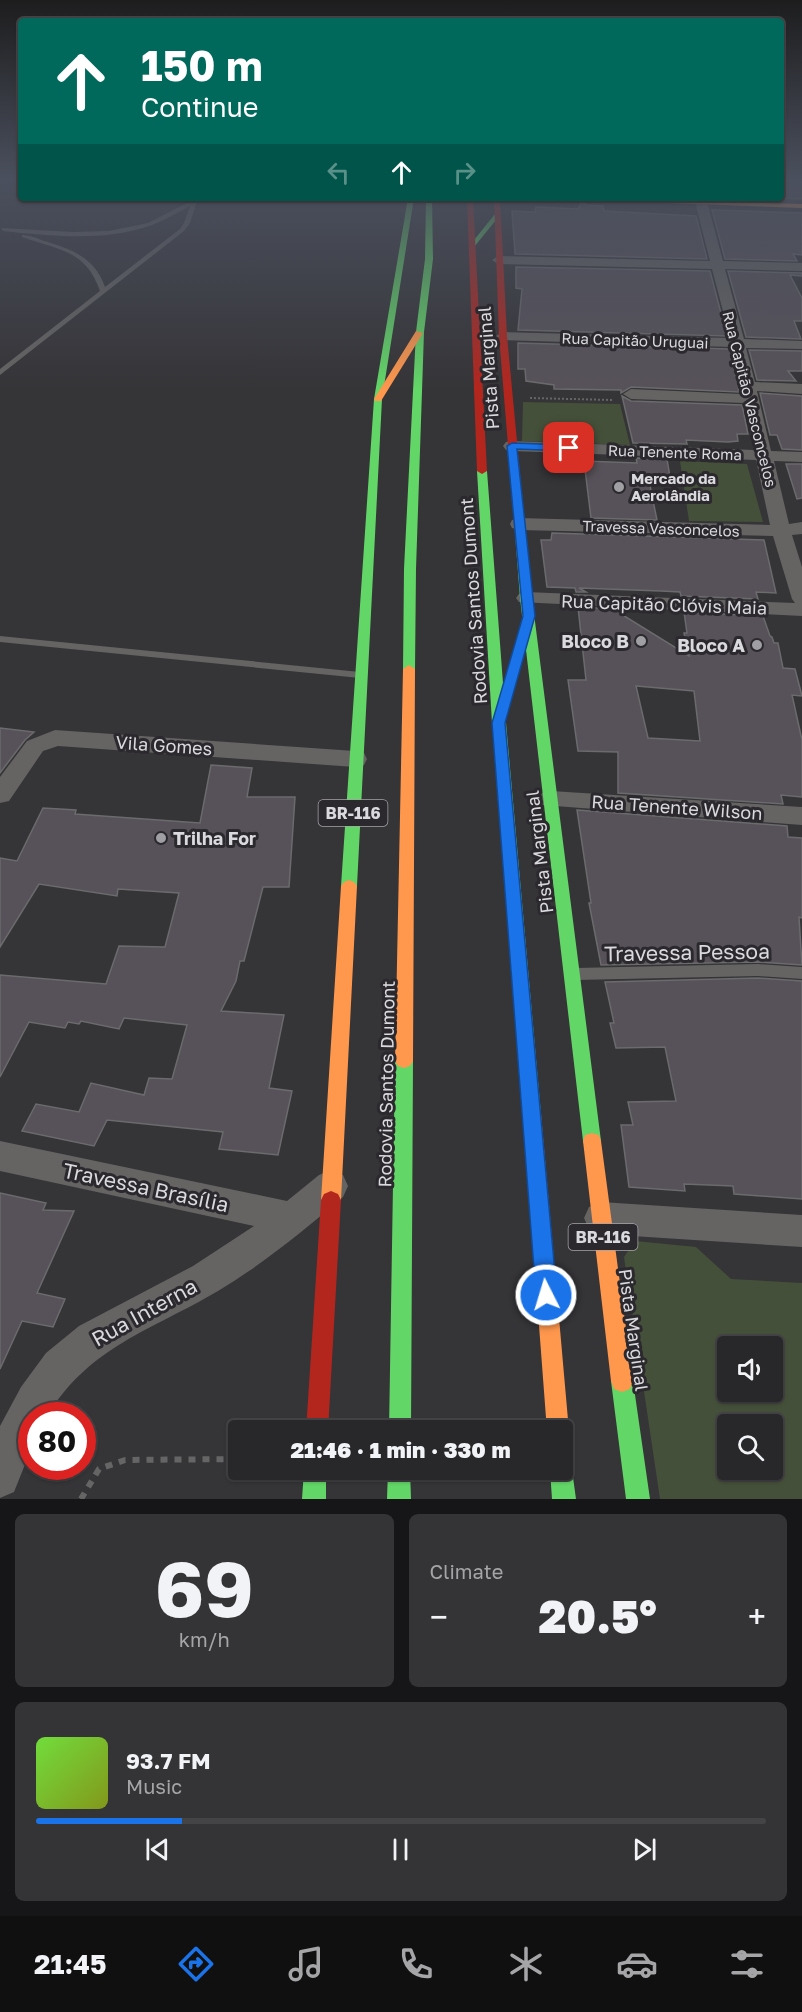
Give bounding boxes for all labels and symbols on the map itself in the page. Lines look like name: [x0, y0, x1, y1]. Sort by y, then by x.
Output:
street label: Pista Marginal: [473, 305, 503, 430]
street label: Rua Capitão Vasconcelos: [719, 309, 781, 489]
street label: Rua Capitão Uruguai: [561, 328, 709, 352]
pin: [543, 422, 594, 473]
street label: Rua Tenente Roma: [608, 441, 742, 463]
place label: Mercado da Aerolândia: [631, 469, 716, 504]
marker: Mercado da Aerolândia: [612, 480, 626, 494]
street label: Rodovia Santos Dumont: [455, 497, 491, 705]
street label: Travessa Vasconcelos: [582, 516, 740, 540]
street label: Rua Capitão Clóvis Maia: [561, 589, 767, 619]
place label: Bloco B: [561, 630, 629, 652]
marker: Bloco B: [634, 634, 648, 648]
place label: Bloco A: [677, 634, 745, 656]
marker: Bloco A: [750, 638, 764, 652]
street label: Vila Gomes: [115, 731, 213, 759]
street label: Pista Marginal: [521, 789, 557, 915]
street label: Rua Tenente Wilson: [591, 790, 763, 824]
road number: BR-116: [318, 800, 388, 826]
place label: Trilha For: [173, 827, 256, 849]
marker: Trilha For: [154, 831, 168, 845]
street label: Travessa Pessoa: [604, 938, 770, 966]
street label: Rodovia Santos Dumont: [373, 980, 399, 1188]
street label: Travessa Brasília: [61, 1157, 231, 1217]
road number: BR-116: [568, 1224, 638, 1250]
position arrow: [514, 1263, 578, 1327]
street label: Pista Marginal: [615, 1267, 654, 1393]
street label: Rua Interna: [87, 1272, 201, 1352]
speed limit sign: 80: [18, 1402, 96, 1480]

